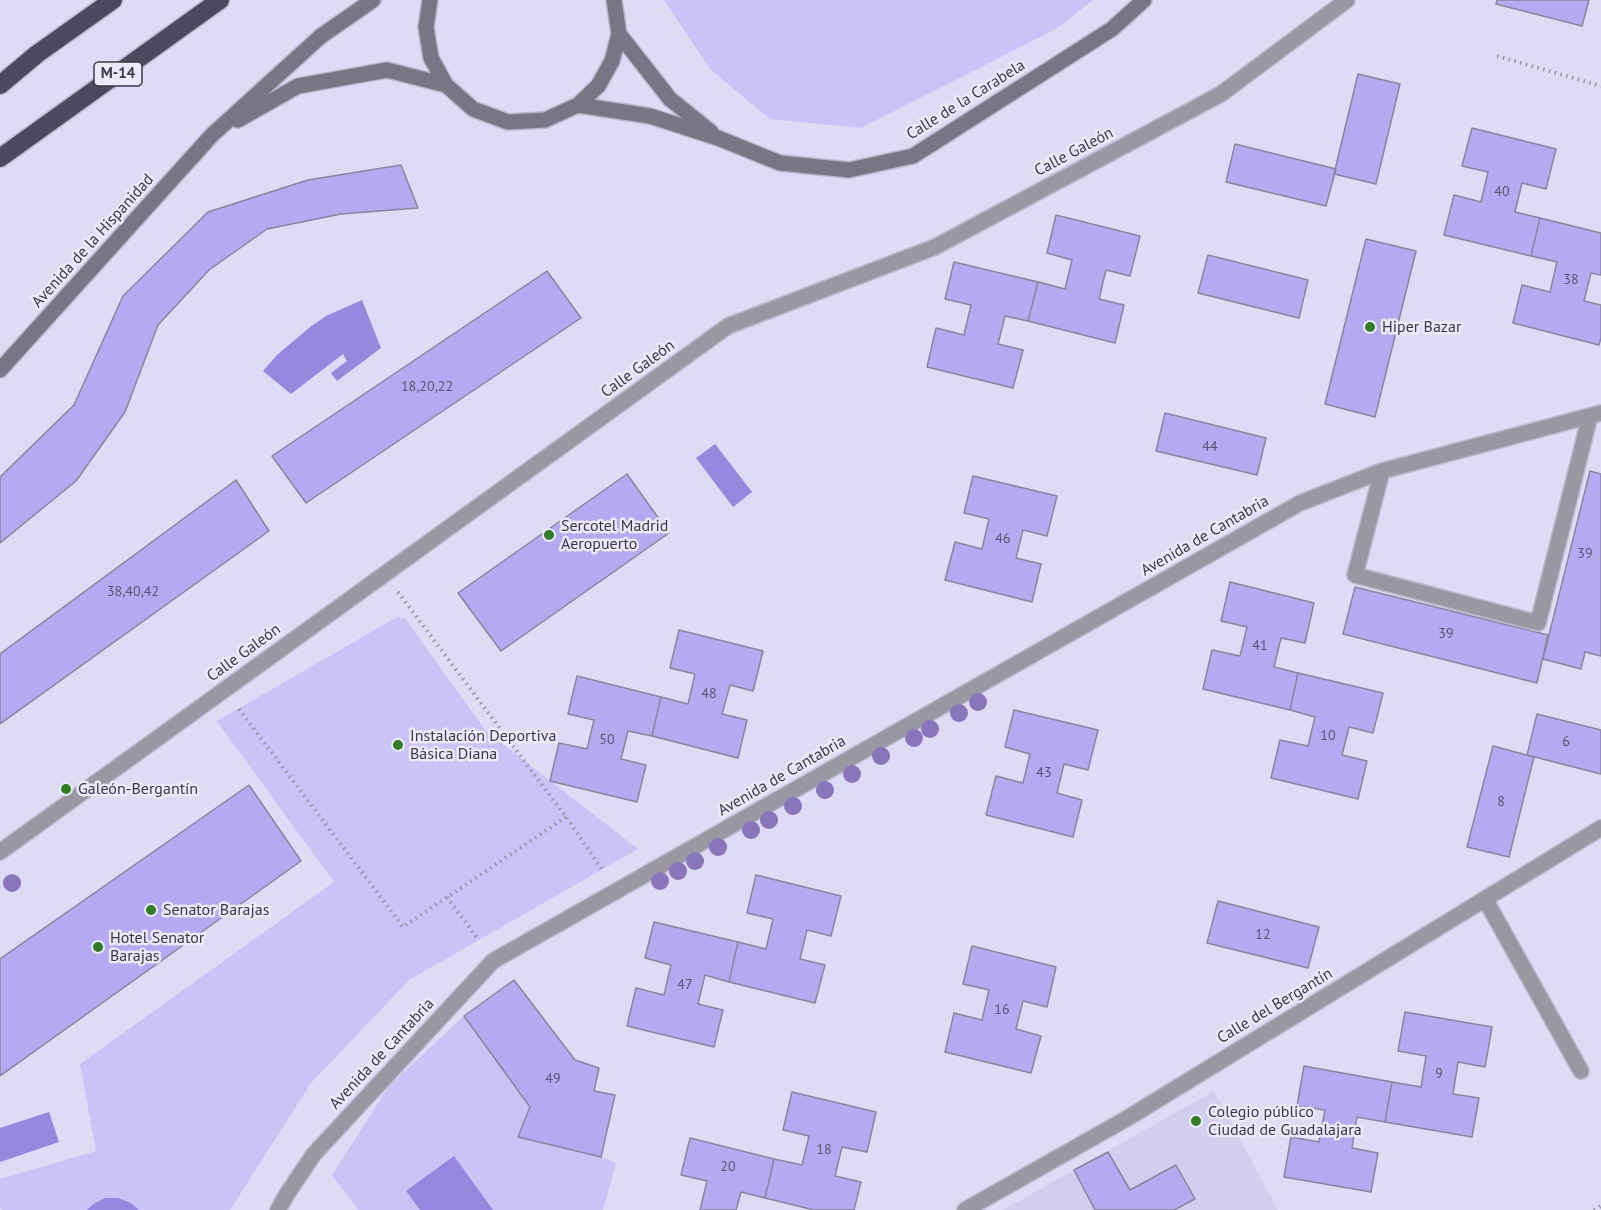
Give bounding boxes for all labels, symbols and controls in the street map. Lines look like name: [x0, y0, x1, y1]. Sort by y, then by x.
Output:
street label: Calle de la Carabela: [903, 56, 1029, 144]
road number: M-14: [94, 62, 142, 86]
street label: Calle Galeón: [1031, 123, 1117, 181]
street label: Avenida de la Hispanidad: [28, 170, 158, 312]
house number: 40: [1494, 184, 1510, 200]
house number: 38: [1563, 272, 1579, 288]
place label: Hiper Bazar: [1382, 317, 1461, 337]
marker: Hiper Bazar: [1363, 320, 1377, 334]
street label: Calle Galeón: [597, 336, 679, 402]
house number: 18,20,22: [401, 379, 453, 395]
house number: 44: [1202, 439, 1218, 455]
street label: Avenida de Cantabria: [1138, 492, 1272, 580]
place label: Sercotel Madrid Aeropuerto: [561, 516, 668, 554]
marker: Sercotel Madrid Aeropuerto: [542, 528, 556, 542]
house number: 46: [995, 531, 1011, 547]
house number: 39: [1577, 546, 1593, 562]
house number: 38,40,42: [107, 584, 159, 600]
street label: Calle Galeón: [203, 620, 285, 686]
house number: 39: [1438, 626, 1454, 642]
house number: 41: [1252, 638, 1268, 654]
house number: 48: [701, 686, 717, 702]
place label: Instalación Deportiva Básica Diana: [410, 726, 556, 764]
house number: 10: [1320, 728, 1336, 744]
house number: 50: [599, 732, 615, 748]
street label: Avenida de Cantabria: [715, 732, 849, 820]
house number: 6: [1562, 734, 1570, 750]
marker: Instalación Deportiva Básica Diana: [391, 738, 405, 752]
house number: 43: [1036, 765, 1052, 781]
place label: Galeón-Bergantín: [78, 779, 198, 799]
marker: Galeón-Bergantín: [59, 782, 73, 796]
house number: 8: [1497, 794, 1505, 810]
place label: Senator Barajas: [163, 900, 269, 920]
marker: Senator Barajas: [144, 903, 158, 917]
house number: 12: [1255, 927, 1271, 943]
place label: Hotel Senator Barajas: [110, 928, 204, 966]
marker: Hotel Senator Barajas: [91, 940, 105, 954]
street label: Calle del Bergantín: [1214, 964, 1336, 1048]
house number: 47: [677, 977, 693, 993]
street label: Avenida de Cantabria: [326, 995, 438, 1113]
house number: 16: [994, 1002, 1010, 1018]
house number: 9: [1435, 1066, 1443, 1082]
house number: 49: [545, 1071, 561, 1087]
place label: Colegio público Ciudad de Guadalajara: [1208, 1102, 1362, 1140]
marker: Colegio público Ciudad de Guadalajara: [1189, 1114, 1203, 1128]
house number: 18: [816, 1142, 832, 1158]
house number: 20: [720, 1159, 736, 1175]

